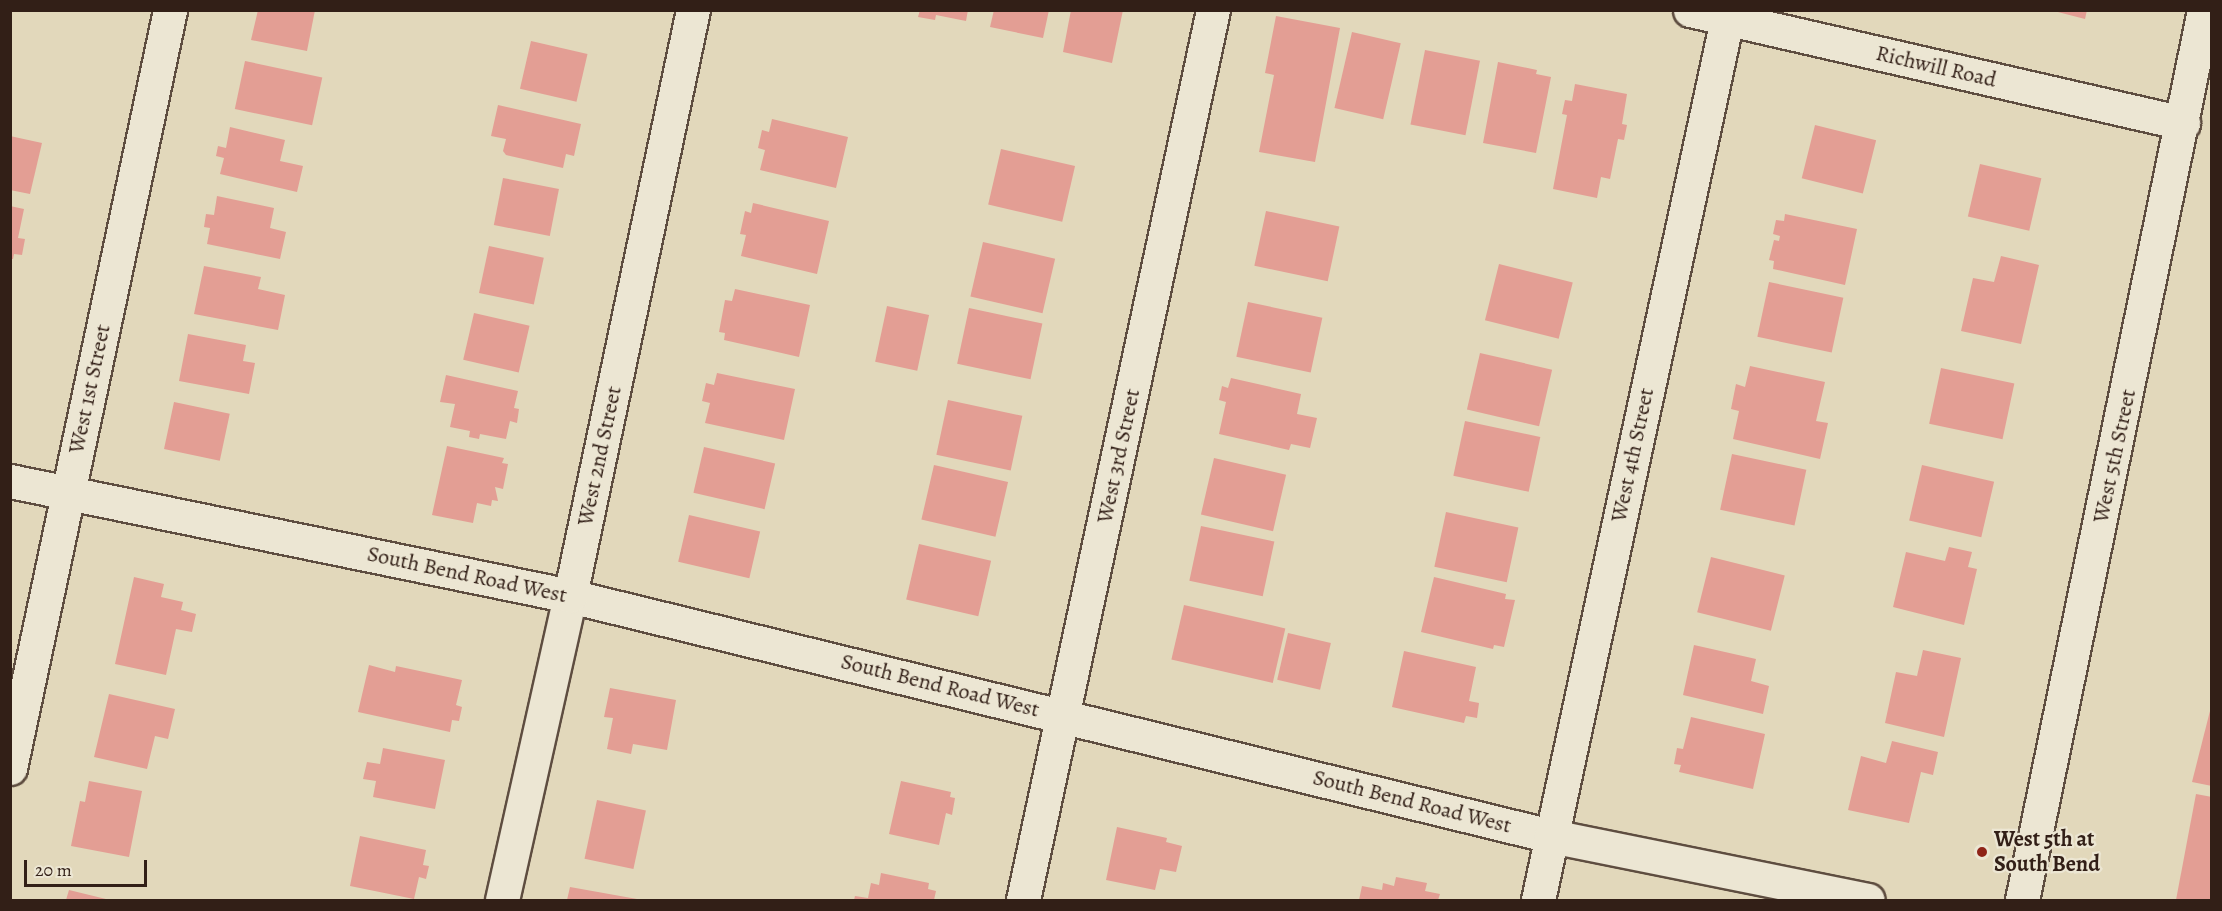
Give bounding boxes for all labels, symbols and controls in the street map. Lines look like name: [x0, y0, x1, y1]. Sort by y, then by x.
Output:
street label: Richwill Road: [1873, 40, 1999, 94]
street label: West 1st Street: [63, 322, 117, 456]
street label: West 2nd Street: [572, 384, 628, 528]
street label: West 4th Street: [1606, 385, 1660, 525]
street label: West 3rd Street: [1092, 386, 1146, 526]
street label: West 5th Street: [2088, 387, 2142, 525]
street label: South Bend Road West: [365, 541, 569, 609]
street label: South Bend Road West: [838, 649, 1042, 723]
street label: South Bend Road West: [1310, 765, 1514, 839]
place label: West 5th at South Bend: [1994, 826, 2100, 878]
marker: West 5th at South Bend: [1975, 845, 1989, 859]
scale bar: [27, 848, 150, 886]
text: 20 m: [35, 858, 72, 882]

